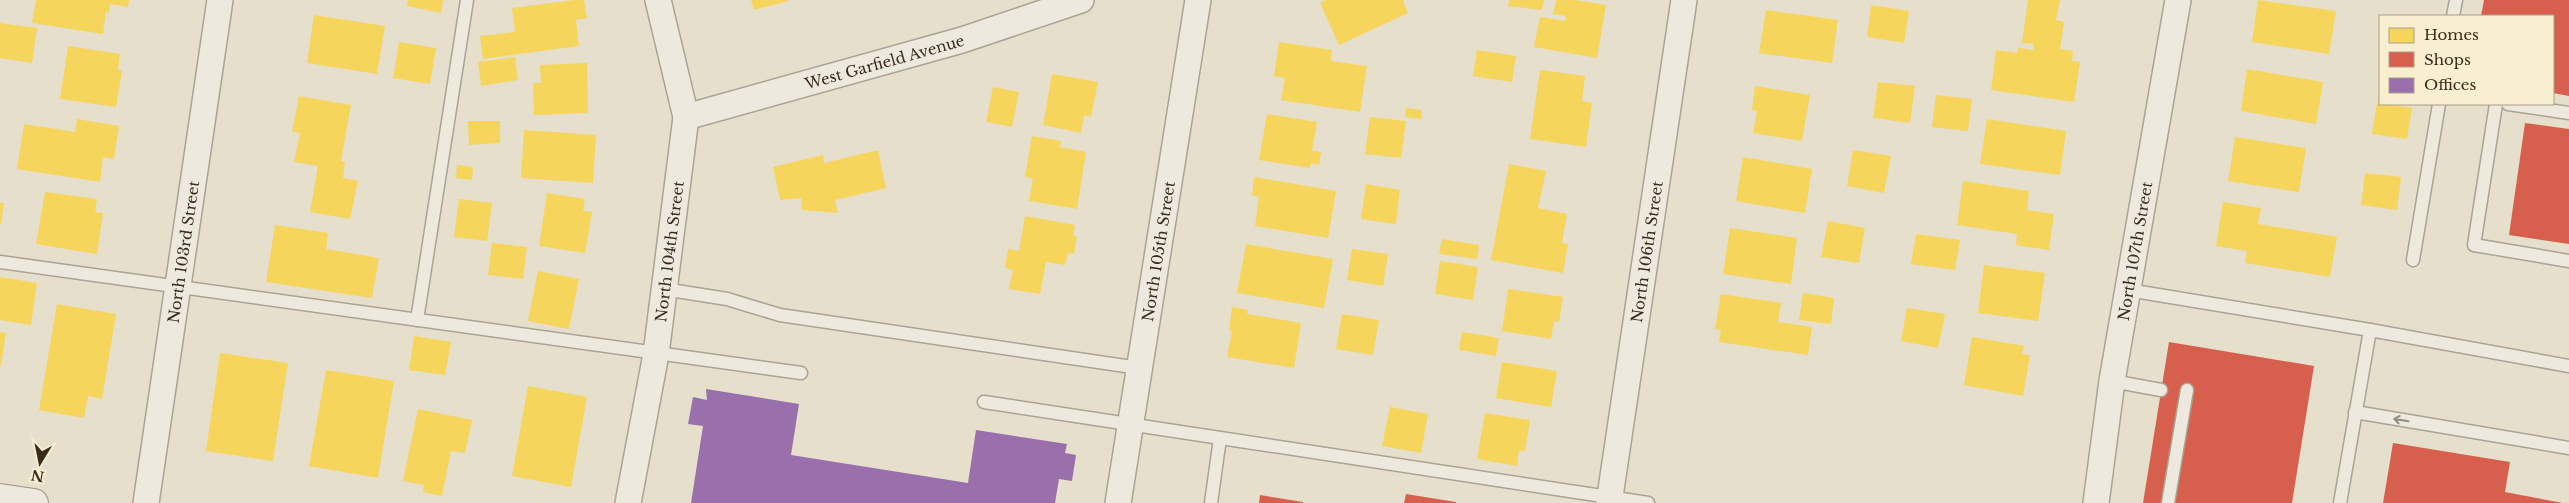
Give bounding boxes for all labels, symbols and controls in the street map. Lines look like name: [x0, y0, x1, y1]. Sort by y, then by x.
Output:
legend: [2379, 15, 2554, 105]
text: Homes: [2424, 25, 2479, 44]
street label: West Garfield Avenue: [802, 30, 966, 93]
text: Shops: [2424, 50, 2471, 69]
text: Offices: [2424, 75, 2476, 94]
street label: North 103rd Street: [163, 179, 203, 324]
street label: North 104th Street: [651, 179, 687, 323]
street label: North 105th Street: [1138, 179, 1179, 323]
street label: North 106th Street: [1627, 179, 1666, 324]
street label: North 107th Street: [2113, 180, 2156, 322]
one-way arrow: [2394, 414, 2410, 424]
north arrow: [15, 438, 65, 488]
text: N: [30, 466, 46, 486]

